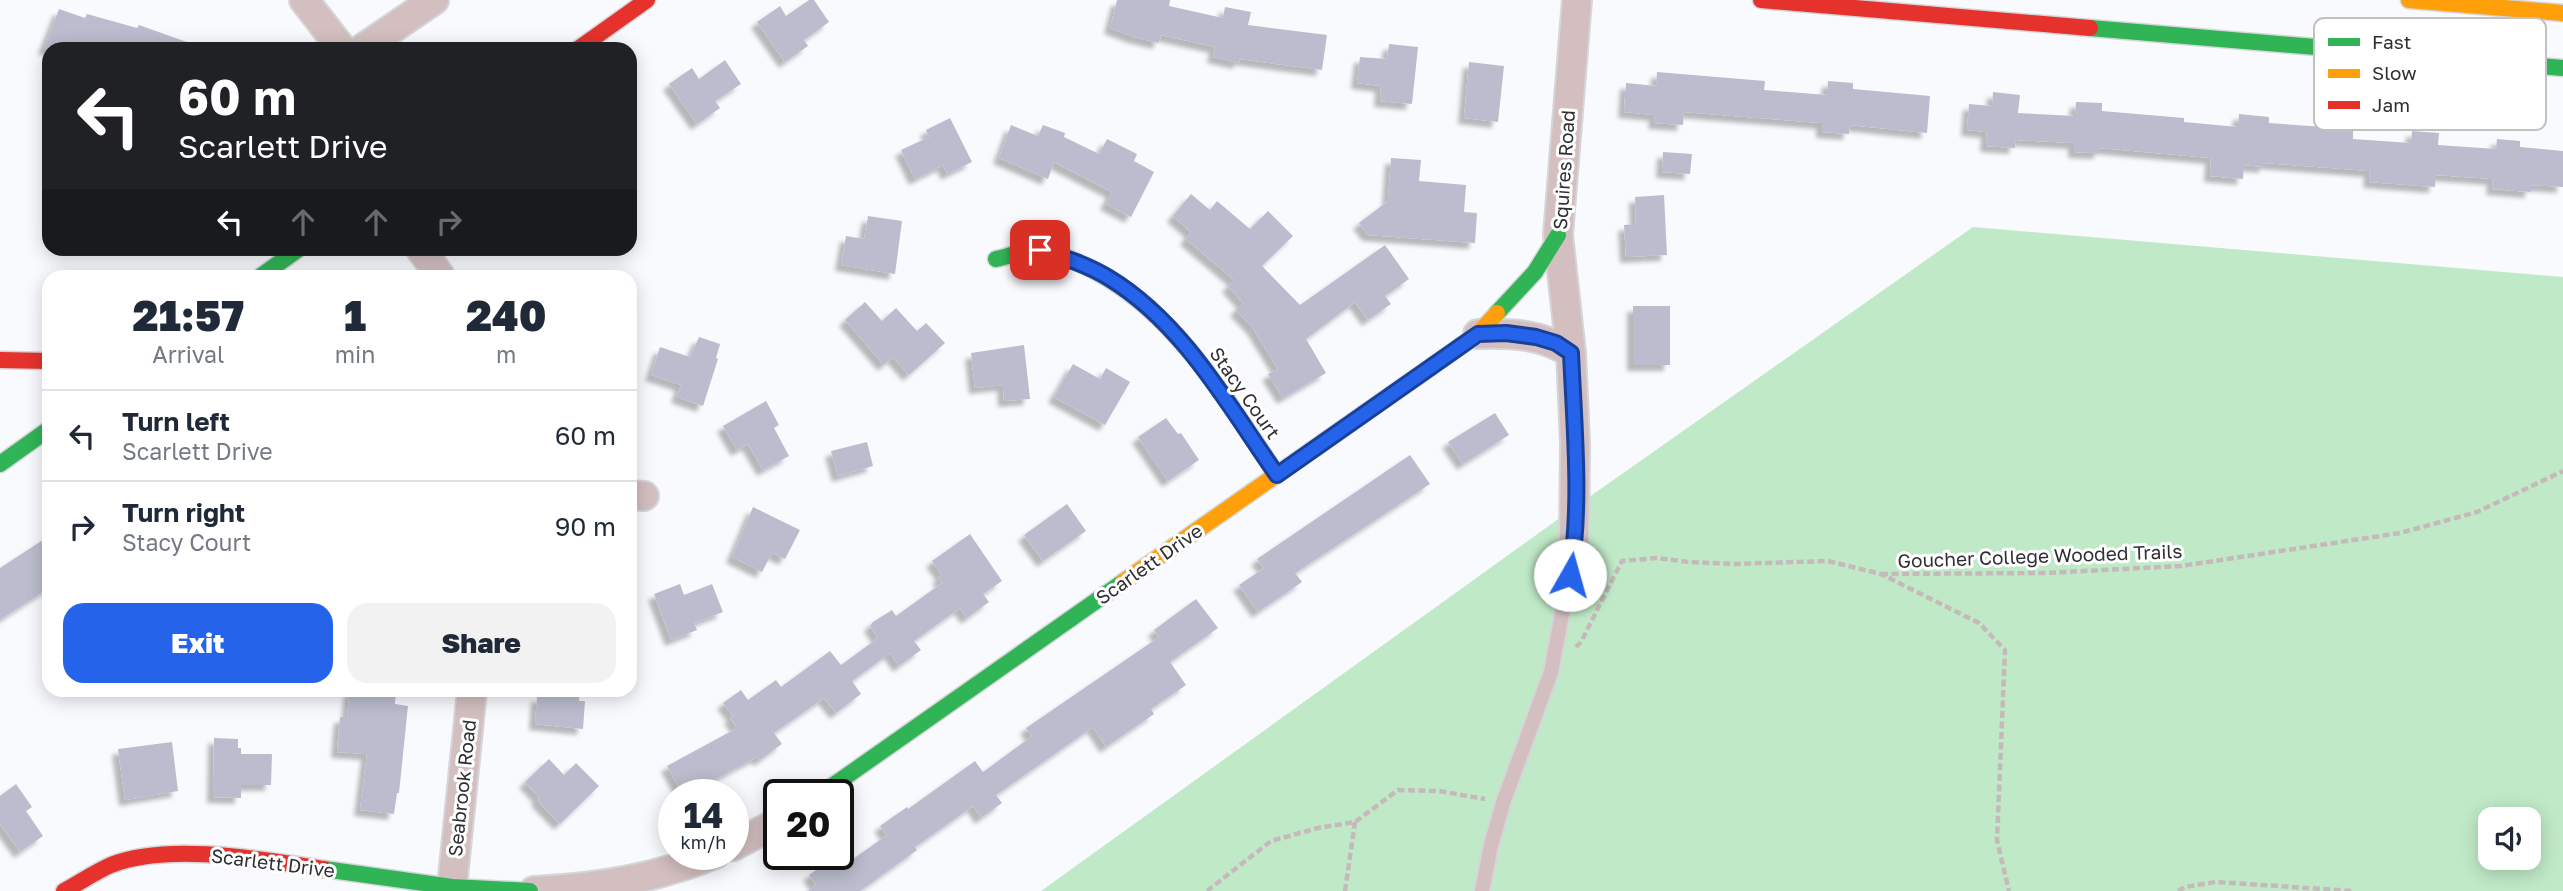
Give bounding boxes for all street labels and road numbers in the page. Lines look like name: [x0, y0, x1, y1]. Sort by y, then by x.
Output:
street label: Squires Road: [1548, 109, 1579, 231]
street label: Stacy Court: [1205, 342, 1285, 443]
street label: Scarlett Drive: [1091, 518, 1206, 609]
street label: Goucher College Wooded Trails: [1897, 539, 2183, 572]
street label: Seabrook Road: [443, 718, 480, 858]
street label: Scarlett Drive: [210, 844, 336, 881]

